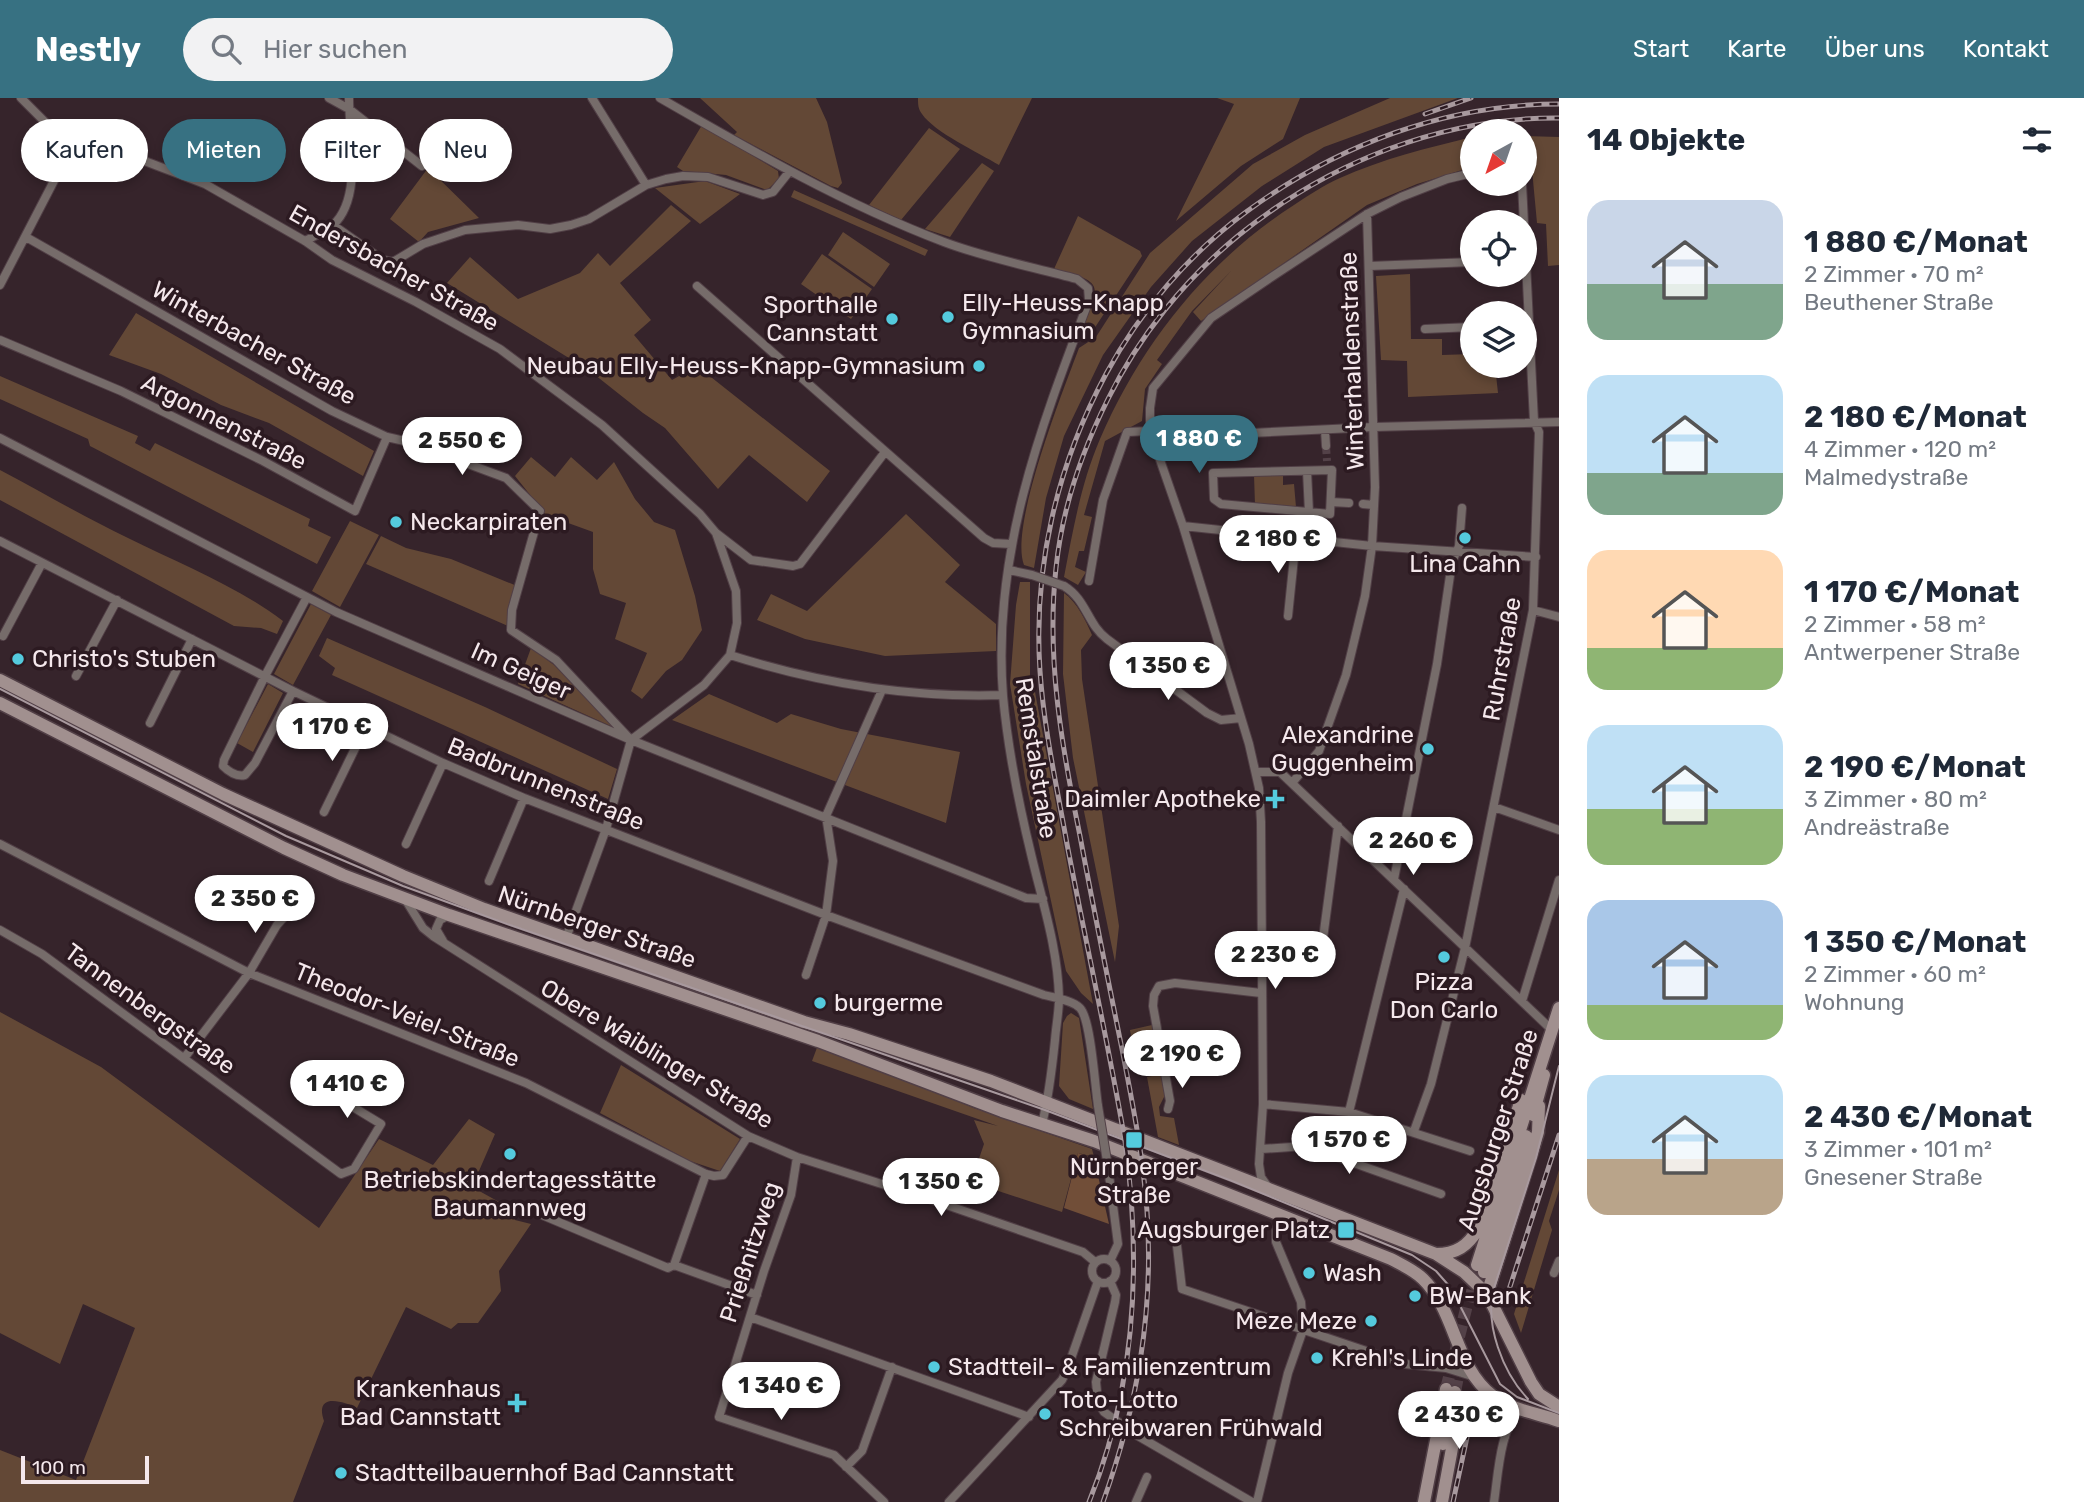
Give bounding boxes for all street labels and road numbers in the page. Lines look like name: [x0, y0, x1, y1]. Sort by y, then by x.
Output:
street label: Endersbacher Straße: [284, 199, 504, 337]
street label: Winterhaldenstraße: [1334, 251, 1370, 471]
street label: Winterbacher Straße: [147, 275, 361, 411]
street label: Argonnenstraße: [137, 368, 311, 476]
street label: Ruhrstraße: [1477, 595, 1527, 723]
street label: Im Geiger: [467, 637, 575, 705]
street label: Remstalstraße: [1009, 676, 1063, 840]
street label: Badbrunnenstraße: [443, 732, 649, 836]
street label: Nürnberger Straße: [494, 880, 700, 974]
street label: Tannenbergstraße: [59, 938, 241, 1080]
street label: Theodor-Veiel-Straße: [290, 957, 524, 1073]
street label: Obere Waiblinger Straße: [536, 973, 778, 1135]
street label: Augsburger Straße: [1452, 1025, 1544, 1235]
street label: Prießnitzweg: [714, 1178, 786, 1326]

